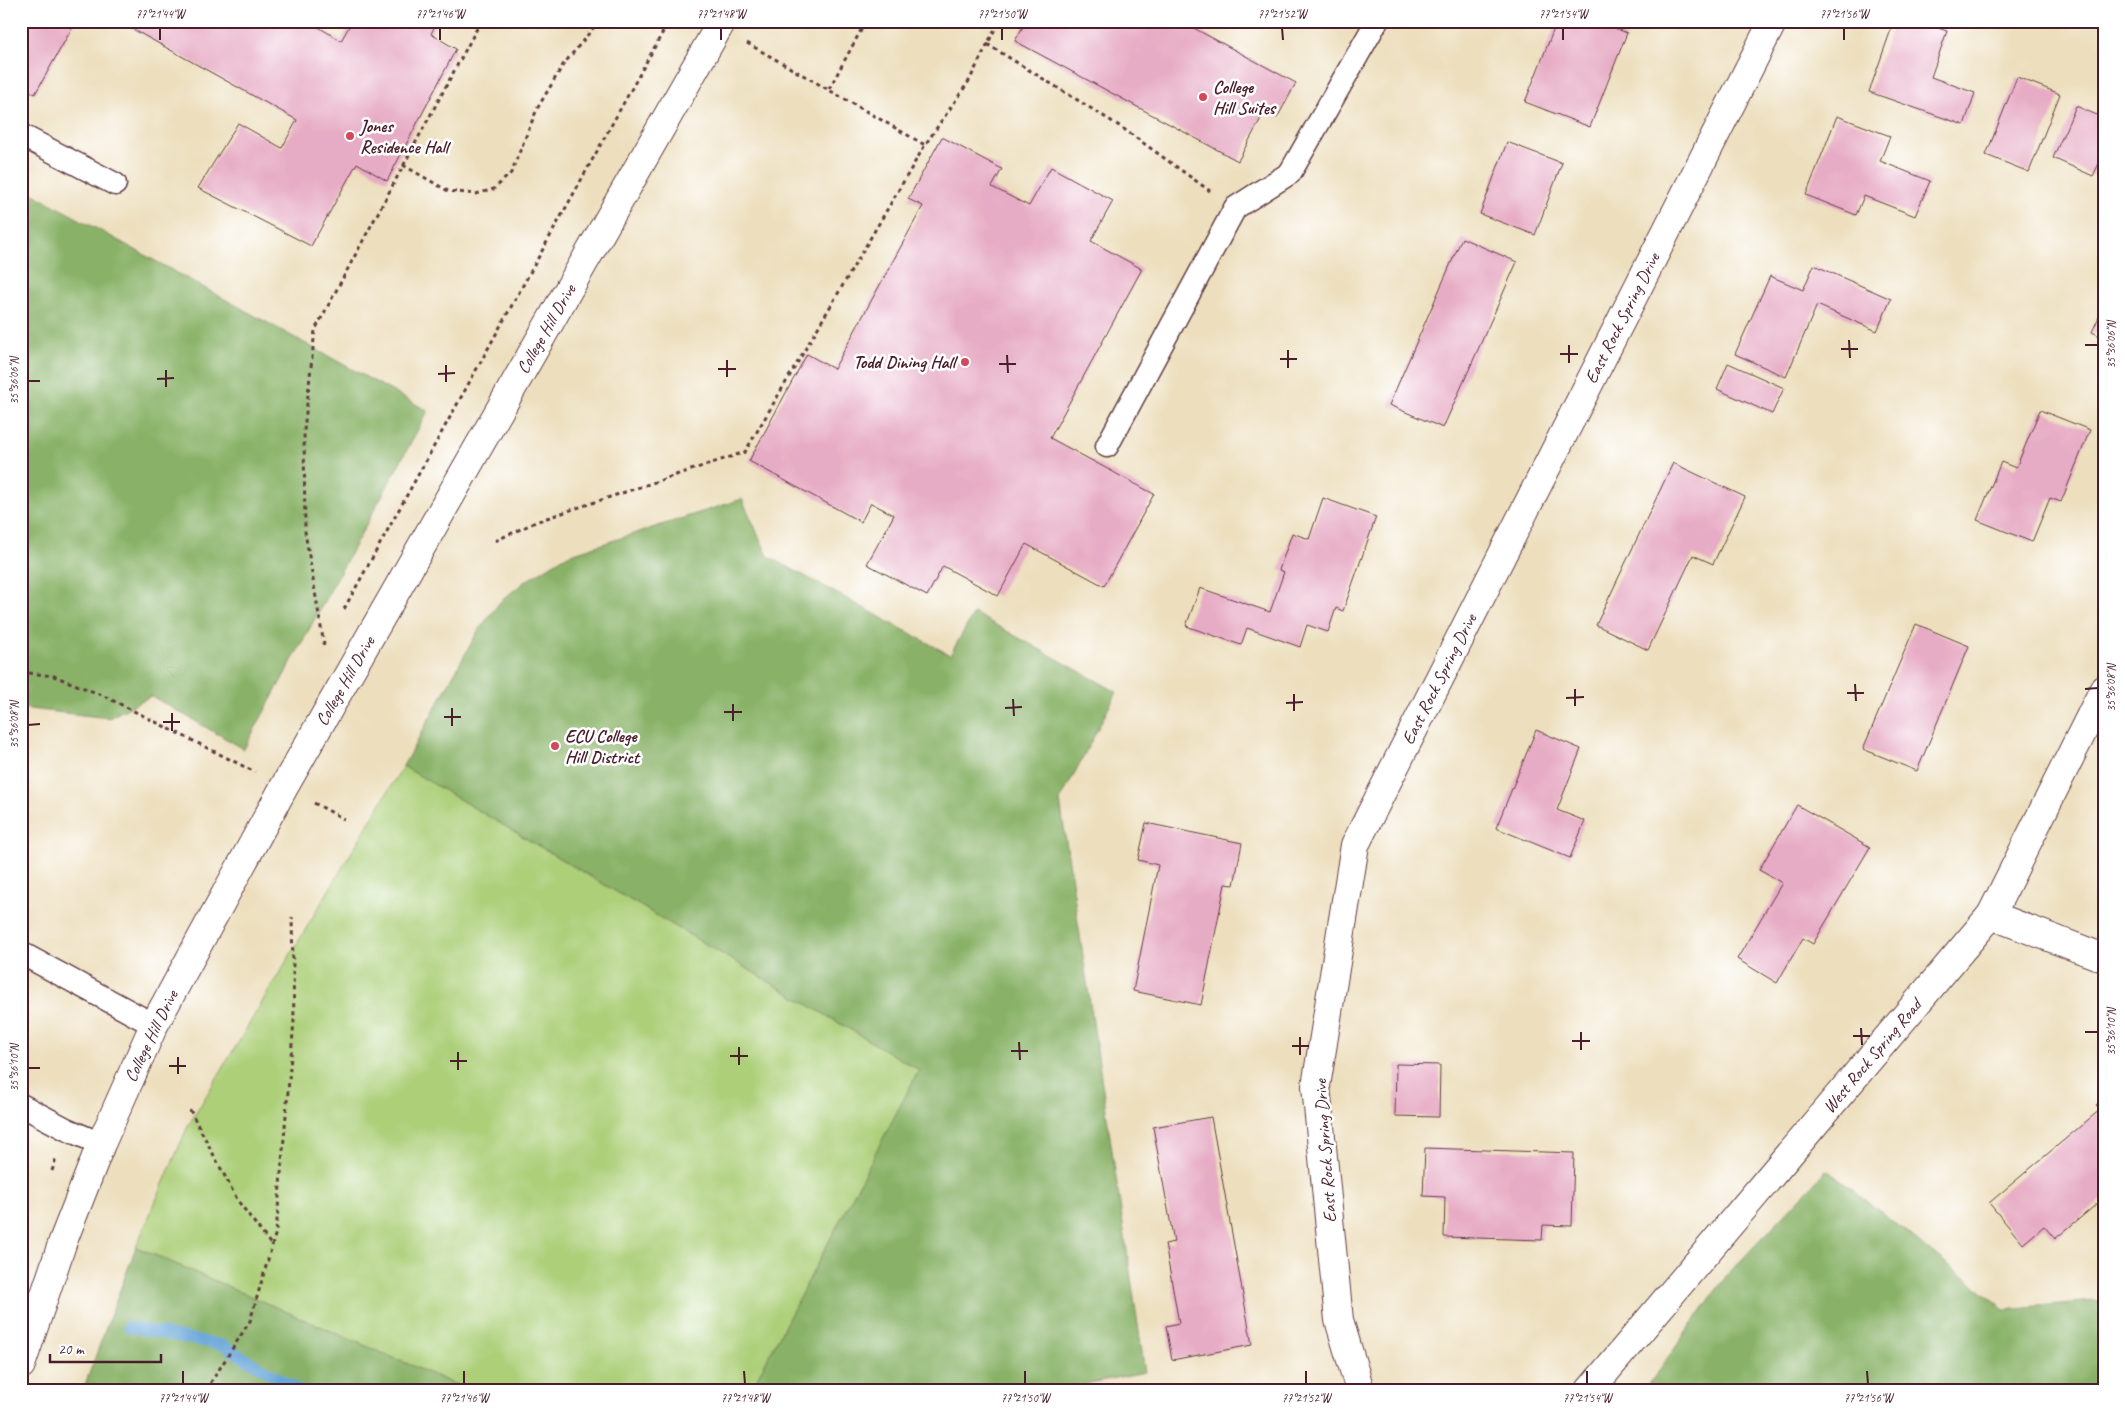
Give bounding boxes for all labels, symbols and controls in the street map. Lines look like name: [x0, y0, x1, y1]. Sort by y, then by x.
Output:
text: 77°21'44"W: [136, 6, 187, 22]
text: 77°21'46"W: [416, 6, 467, 22]
text: 77°21'48"W: [697, 6, 748, 22]
text: 77°21'50"W: [978, 6, 1029, 22]
text: 77°21'52"W: [1258, 6, 1309, 22]
text: 77°21'54"W: [1539, 6, 1590, 22]
text: 77°21'56"W: [1820, 6, 1871, 22]
place label: College Hill Suites: [1213, 76, 1277, 119]
marker: College Hill Suites: [1197, 91, 1209, 103]
place label: Jones Residence Hall: [358, 115, 452, 158]
marker: Jones Residence Hall: [344, 130, 356, 142]
street label: East Rock Spring Drive: [1580, 248, 1665, 387]
street label: College Hill Drive: [512, 279, 581, 378]
text: 35°36'06"N: [2103, 320, 2119, 369]
place label: Todd Dining Hall: [853, 351, 959, 373]
text: 35°36'06"N: [6, 356, 22, 405]
marker: Todd Dining Hall: [959, 356, 971, 368]
street label: East Rock Spring Drive: [1397, 609, 1482, 748]
street label: College Hill Drive: [311, 631, 380, 730]
text: 35°36'08"N: [2103, 663, 2119, 712]
text: 35°36'08"N: [6, 700, 22, 749]
place label: ECU College Hill District: [565, 725, 641, 768]
marker: ECU College Hill District: [549, 740, 561, 752]
street label: College Hill Drive: [119, 985, 183, 1086]
street label: West Rock Spring Road: [1818, 992, 1928, 1117]
text: 35°36'10"N: [2103, 1007, 2119, 1056]
text: 35°36'10"N: [6, 1043, 22, 1092]
street label: East Rock Spring Drive: [1309, 1077, 1341, 1223]
scale bar: [50, 1331, 161, 1363]
text: 20 m: [58, 1340, 85, 1359]
text: 77°21'44"W: [159, 1390, 210, 1406]
text: 77°21'46"W: [440, 1390, 491, 1406]
text: 77°21'48"W: [721, 1390, 772, 1406]
text: 77°21'50"W: [1001, 1390, 1052, 1406]
text: 77°21'52"W: [1282, 1390, 1333, 1406]
text: 77°21'54"W: [1563, 1390, 1614, 1406]
text: 77°21'56"W: [1844, 1390, 1895, 1406]

